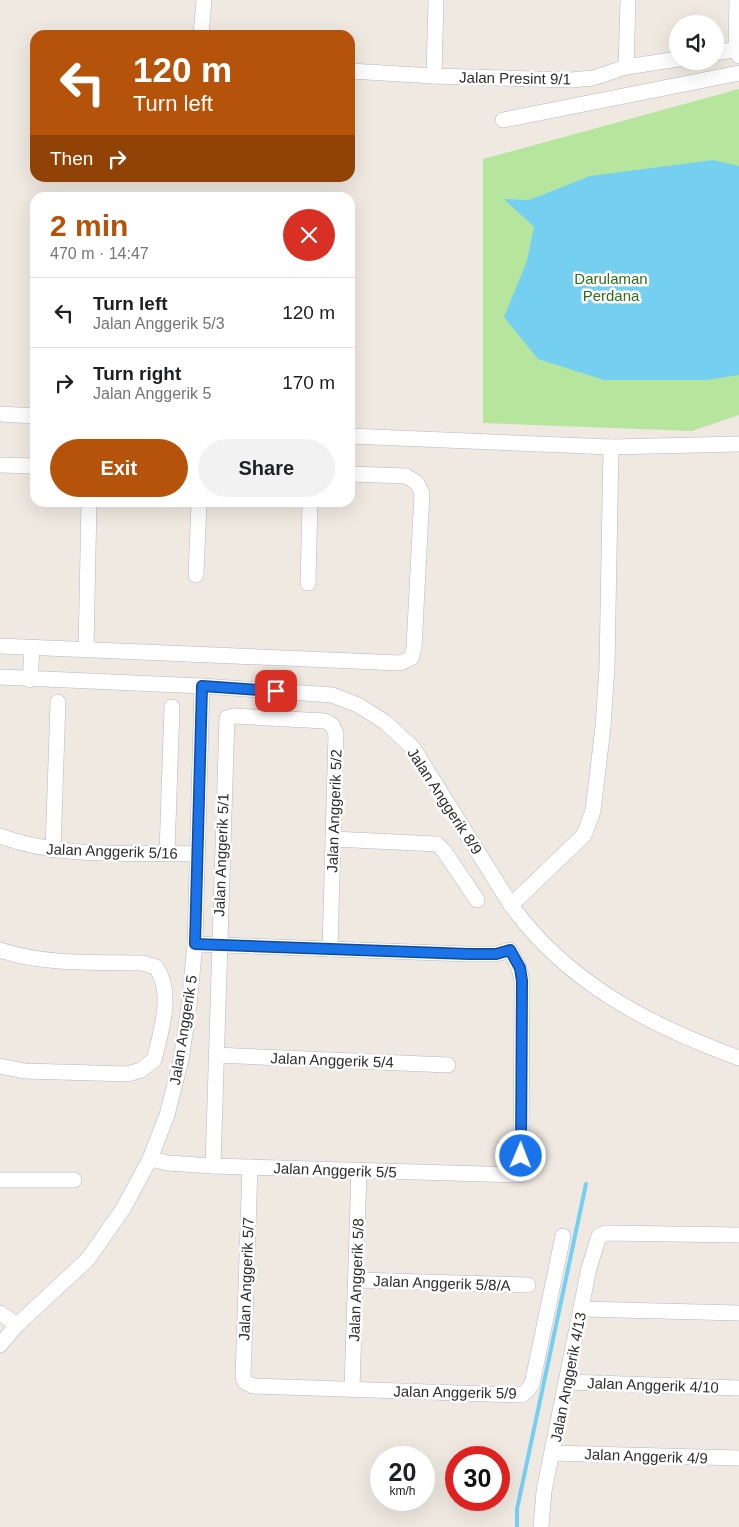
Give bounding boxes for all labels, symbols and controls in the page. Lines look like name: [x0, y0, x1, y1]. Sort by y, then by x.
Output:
map controls: [669, 15, 724, 70]
button: sound: [669, 15, 724, 70]
icon: left: [50, 50, 115, 115]
text: 120 m: [133, 50, 232, 89]
street label: Jalan Presint 9/1: [459, 69, 571, 87]
text: Turn left: [133, 91, 213, 116]
icon: right: [103, 145, 131, 173]
text: Then: [50, 148, 93, 169]
text: 2 min: [50, 209, 128, 242]
button: close: [283, 209, 335, 261]
text: 470 m · 14:47: [50, 245, 149, 262]
park label: Darulaman Perdana: [574, 270, 648, 304]
text: Turn left: [93, 293, 168, 314]
icon: left: [50, 299, 78, 327]
text: 120 m: [282, 302, 335, 323]
text: Jalan Anggerik 5/3: [93, 315, 225, 332]
text: Turn right: [93, 363, 181, 384]
icon: right: [50, 369, 78, 397]
text: 170 m: [282, 372, 335, 393]
text: Jalan Anggerik 5: [93, 385, 211, 402]
button: Exit: [50, 439, 188, 497]
button: Share: [198, 439, 335, 497]
pin: [255, 670, 297, 712]
icon: arrive: [262, 677, 290, 705]
street label: Jalan Anggerik 8/9: [404, 745, 486, 857]
street label: Jalan Anggerik 5/2: [323, 749, 345, 873]
street label: Jalan Anggerik 5/1: [210, 793, 232, 917]
street label: Jalan Anggerik 5/16: [46, 840, 178, 862]
street label: Jalan Anggerik 5: [166, 974, 200, 1086]
street label: Jalan Anggerik 5/4: [270, 1049, 394, 1071]
position arrow: [494, 1129, 546, 1181]
street label: Jalan Anggerik 5/5: [273, 1159, 397, 1181]
street label: Jalan Anggerik 5/7: [235, 1217, 257, 1341]
street label: Jalan Anggerik 5/8: [345, 1218, 367, 1342]
street label: Jalan Anggerik 5/8/A: [373, 1272, 511, 1294]
street label: Jalan Anggerik 4/13: [547, 1311, 589, 1443]
street label: Jalan Anggerik 4/10: [587, 1374, 719, 1396]
street label: Jalan Anggerik 5/9: [393, 1382, 517, 1402]
street label: Jalan Anggerik 4/9: [584, 1445, 708, 1467]
speed limit sign: 30: [445, 1446, 510, 1511]
text: 20: [389, 1458, 416, 1486]
text: km/h: [389, 1484, 416, 1498]

